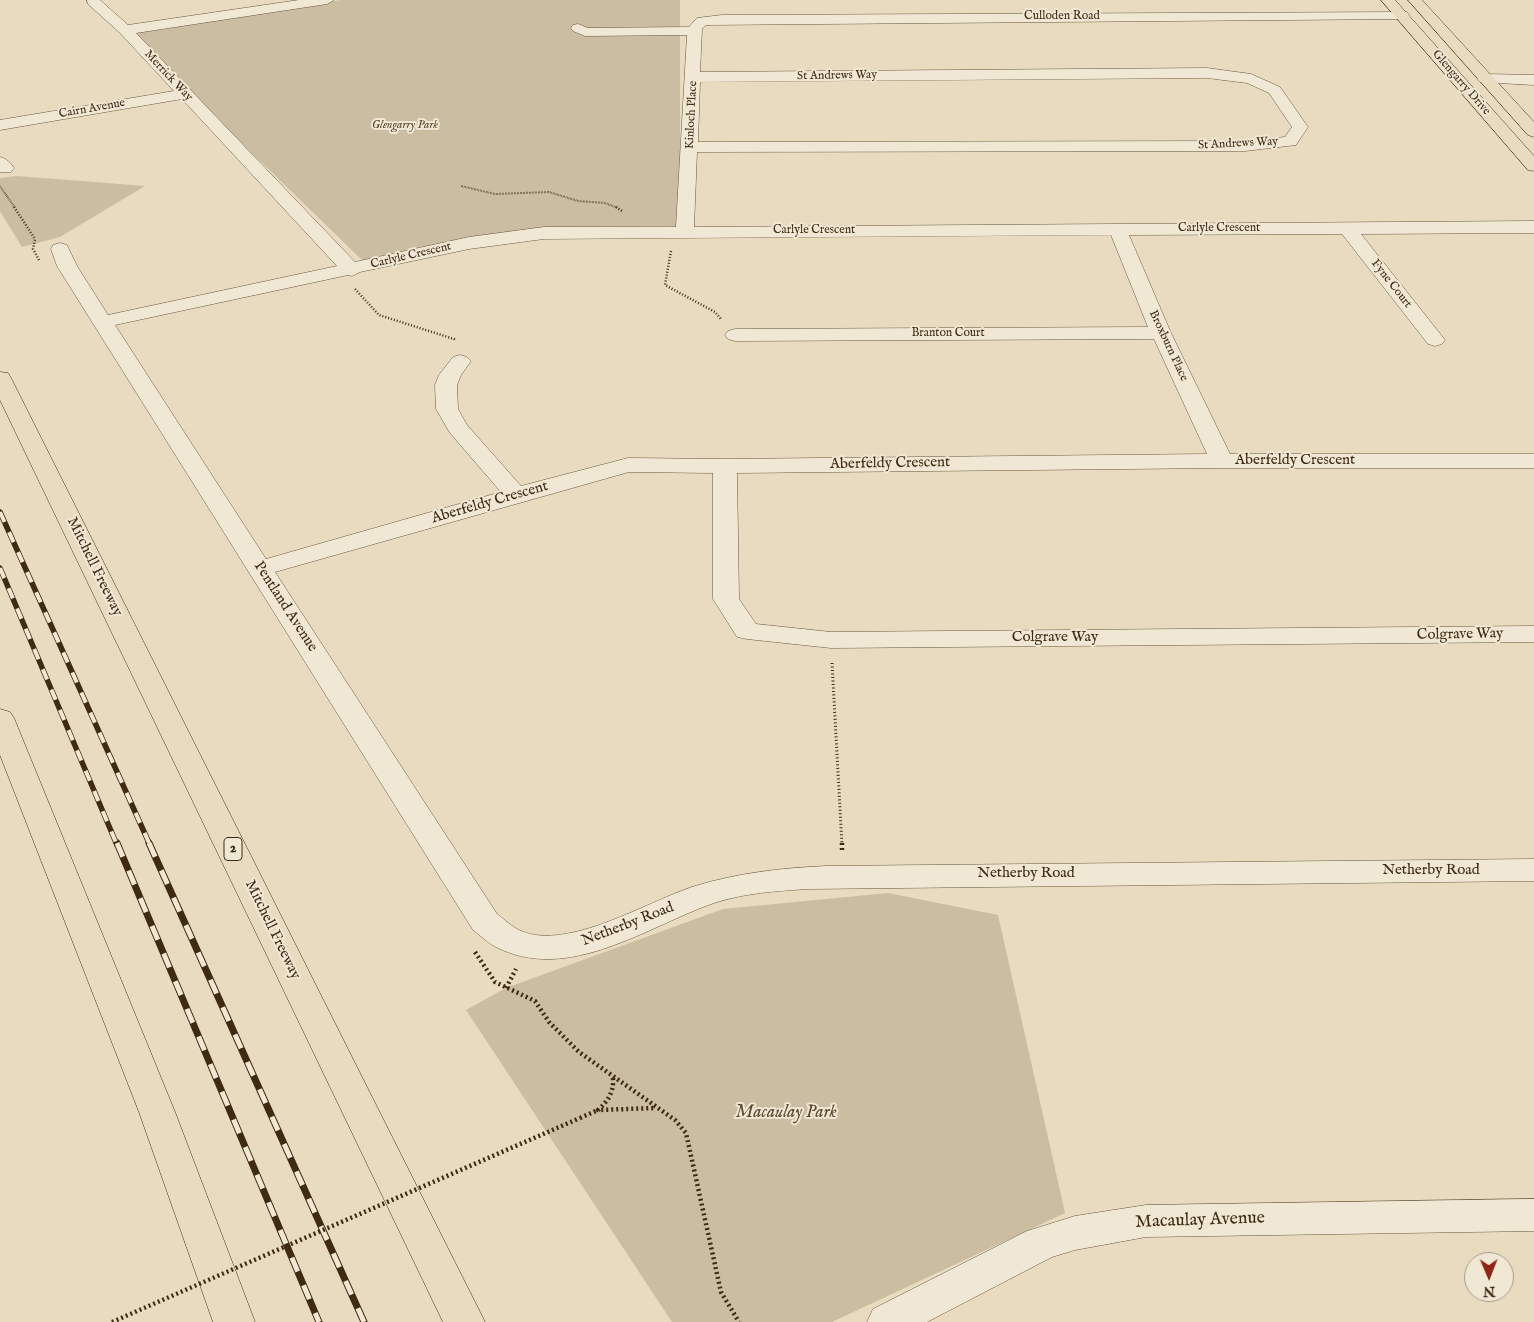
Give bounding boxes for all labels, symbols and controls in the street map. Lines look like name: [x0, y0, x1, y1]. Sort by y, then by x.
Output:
street label: Culloden Road: [1024, 10, 1100, 24]
street label: Merrick Way: [141, 47, 195, 105]
street label: Glengarry Drive: [1429, 47, 1493, 119]
street label: St Andrews Way: [797, 68, 877, 84]
street label: Kinloch Place: [683, 81, 701, 149]
street label: Cairn Avenue: [58, 96, 126, 122]
park label: Glengarry Park: [372, 119, 438, 133]
street label: St Andrews Way: [1198, 135, 1278, 153]
street label: Carlyle Crescent: [1178, 222, 1260, 236]
street label: Carlyle Crescent: [773, 224, 855, 238]
street label: Carlyle Crescent: [369, 240, 453, 272]
street label: Fyne Court: [1368, 257, 1414, 311]
street label: Broxburn Place: [1145, 308, 1191, 384]
street label: Branton Court: [911, 327, 985, 341]
street label: Aberfeldy Crescent: [1235, 452, 1355, 470]
street label: Aberfeldy Crescent: [830, 454, 950, 474]
street label: Aberfeldy Crescent: [430, 478, 550, 528]
street label: Mitchell Freeway: [62, 514, 126, 620]
street label: Pentland Avenue: [249, 558, 321, 656]
street label: Colgrave Way: [1417, 625, 1503, 645]
street label: Colgrave Way: [1012, 629, 1098, 647]
road number: 2: [224, 838, 242, 861]
street label: Netherby Road: [1382, 862, 1480, 880]
street label: Netherby Road: [977, 865, 1075, 883]
street label: Mitchell Freeway: [240, 877, 304, 983]
street label: Netherby Road: [579, 899, 677, 951]
park label: Macaulay Park: [735, 1102, 837, 1124]
street label: Macaulay Avenue: [1135, 1208, 1265, 1234]
north arrow: [1464, 1252, 1514, 1302]
text: N: [1483, 1282, 1495, 1300]

